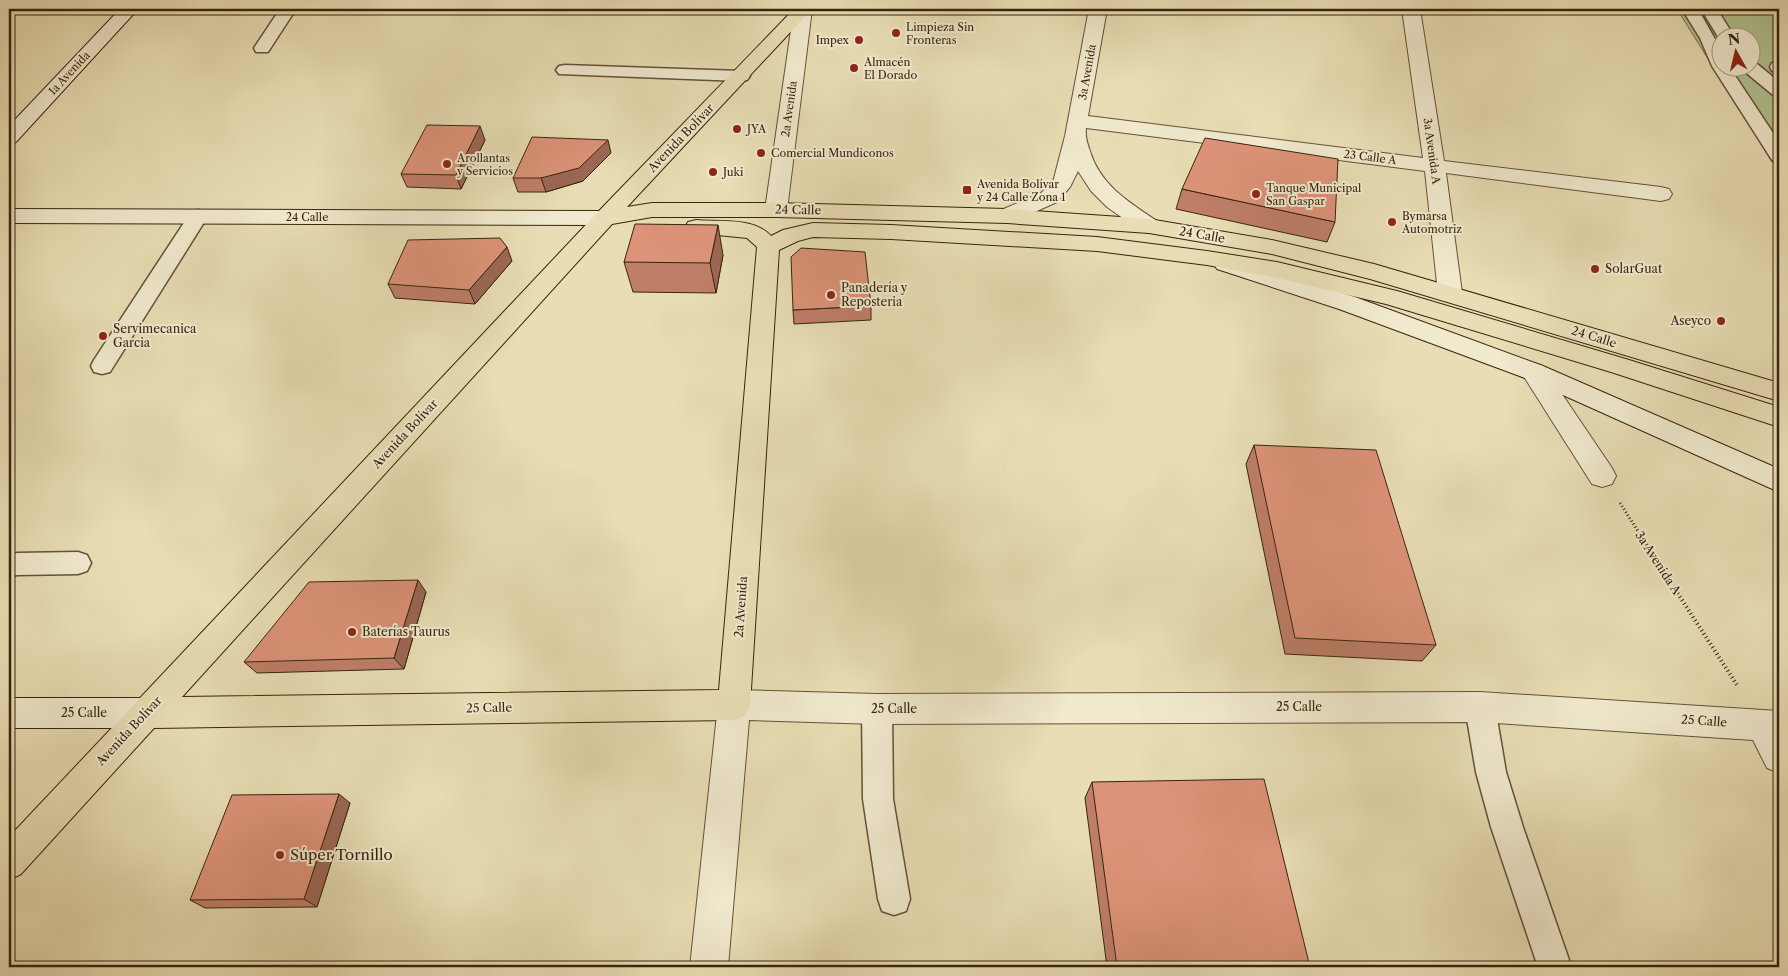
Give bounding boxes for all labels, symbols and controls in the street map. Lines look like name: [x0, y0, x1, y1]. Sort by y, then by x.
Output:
place label: Limpieza Sin Fronteras: [906, 20, 974, 47]
marker: Limpieza Sin Fronteras: [890, 27, 902, 39]
north arrow: [1710, 28, 1760, 78]
text: N: [1727, 29, 1741, 49]
place label: Impex: [816, 33, 850, 47]
marker: Impex: [853, 34, 865, 46]
street label: 3a Avenida: [1075, 43, 1099, 101]
street label: 1a Avenida: [45, 48, 93, 98]
place label: Almacén El Dorado: [863, 55, 918, 82]
marker: Almacén El Dorado: [848, 62, 860, 74]
street label: 2a Avenida: [778, 80, 800, 138]
street label: Avenida Bolívar: [644, 100, 717, 176]
street label: 3a Avenida A: [1420, 117, 1444, 186]
place label: JYA: [745, 122, 767, 136]
marker: JYA: [731, 123, 743, 135]
place label: Comercial Mundiconos: [771, 146, 894, 160]
marker: Comercial Mundiconos: [755, 147, 767, 159]
street label: 23 Calle A: [1343, 147, 1398, 167]
place label: Arollantas y Servicios: [456, 151, 513, 178]
marker: Arollantas y Servicios: [441, 158, 453, 170]
place label: Juki: [721, 165, 744, 179]
marker: Juki: [707, 166, 719, 178]
place label: Avenida Bolívar y 24 Calle Zona 1: [976, 177, 1066, 204]
place label: Tanque Municipal San Gaspar: [1266, 181, 1362, 208]
marker: Avenida Bolívar y 24 Calle Zona 1: [961, 184, 973, 196]
marker: Tanque Municipal San Gaspar: [1250, 188, 1262, 200]
street label: 24 Calle: [775, 202, 822, 217]
place label: Bymarsa Automotriz: [1401, 209, 1462, 236]
street label: 24 Calle: [286, 210, 328, 224]
marker: Bymarsa Automotriz: [1386, 216, 1398, 228]
street label: 24 Calle: [1178, 223, 1227, 246]
place label: SolarGuat: [1605, 261, 1663, 276]
marker: SolarGuat: [1589, 263, 1601, 275]
place label: Panadería y Reposteria: [841, 280, 908, 309]
marker: Panadería y Reposteria: [825, 289, 837, 301]
place label: Aseyco: [1669, 313, 1711, 328]
marker: Aseyco: [1715, 315, 1727, 327]
place label: Servimecanica Garcia: [113, 321, 197, 350]
street label: 24 Calle: [1570, 323, 1619, 351]
marker: Servimecanica Garcia: [97, 330, 109, 342]
street label: Avenida Bolívar: [368, 396, 441, 472]
street label: 3a Avenida A: [1632, 528, 1685, 598]
street label: 2a Avenida: [731, 575, 750, 638]
place label: Baterías Taurus: [362, 624, 450, 639]
marker: Baterías Taurus: [346, 626, 358, 638]
street label: Avenida Bolívar: [92, 693, 165, 769]
street label: 25 Calle: [1276, 699, 1322, 714]
street label: 25 Calle: [466, 700, 512, 715]
street label: 25 Calle: [871, 701, 917, 716]
street label: 25 Calle: [61, 705, 107, 720]
street label: 25 Calle: [1681, 711, 1728, 730]
place label: Súper Tornillo: [290, 845, 393, 864]
marker: Súper Tornillo: [274, 849, 286, 861]

